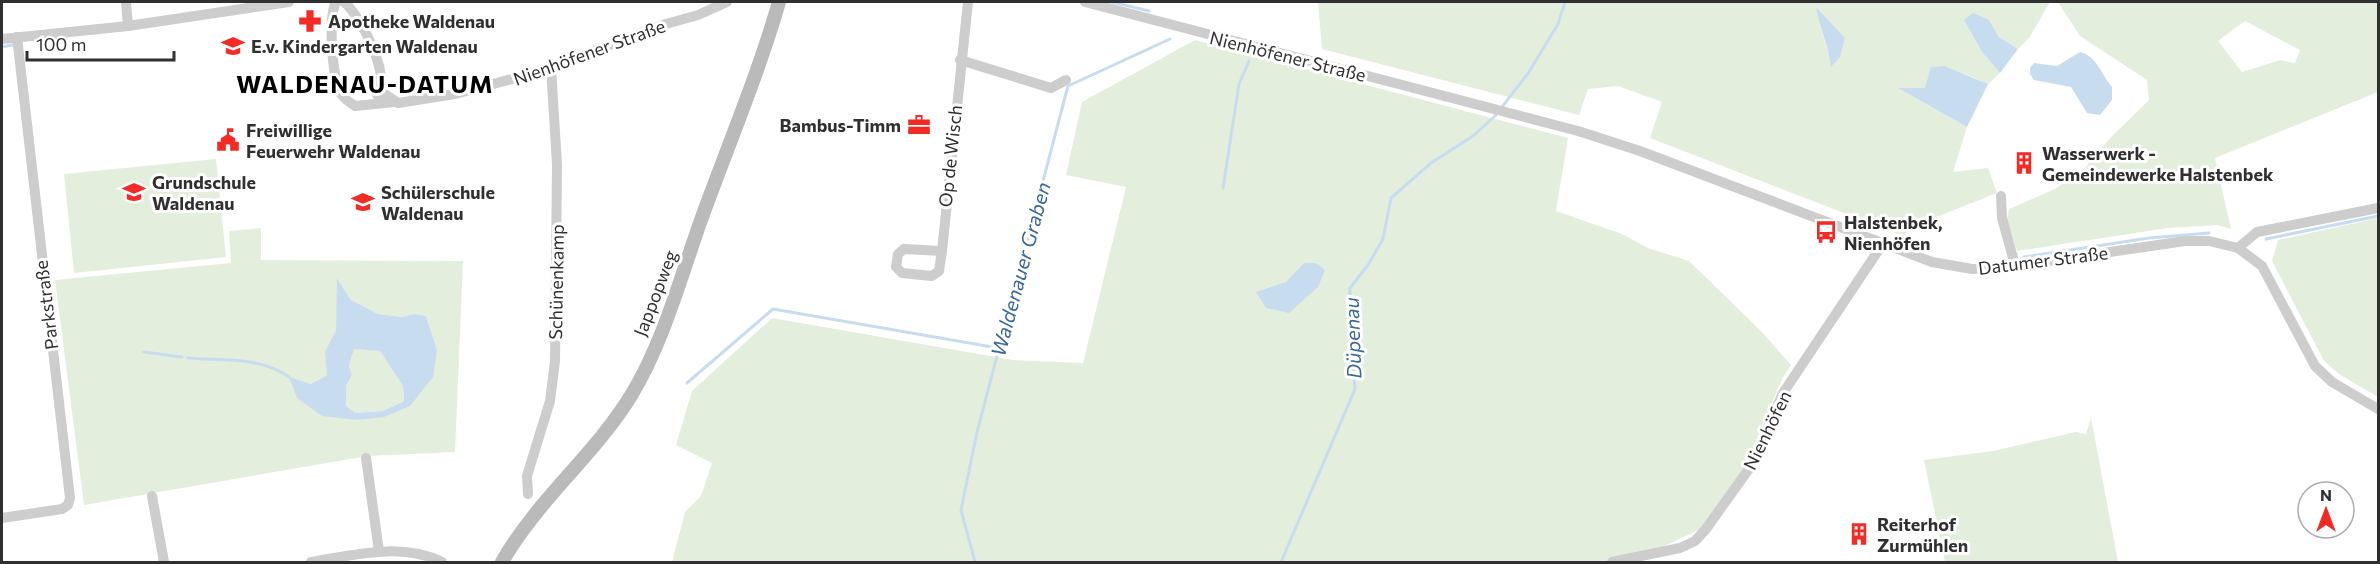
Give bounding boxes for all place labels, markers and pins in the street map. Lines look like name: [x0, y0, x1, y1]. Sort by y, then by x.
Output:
pharmacy icon: Apotheke Waldenau: [297, 8, 323, 34]
place label: Apotheke Waldenau: [328, 10, 495, 32]
school or university icon: E.v. Kindergarten Waldenau: [220, 33, 246, 59]
place label: E.v. Kindergarten Waldenau: [251, 35, 478, 57]
office icon: Bambus-Timm: [906, 112, 932, 138]
place label: Bambus-Timm: [780, 114, 901, 136]
place label: Freiwillige Feuerwehr Waldenau: [246, 119, 421, 162]
public building icon: Freiwillige Feuerwehr Waldenau: [215, 127, 241, 153]
place label: Wasserwerk - Gemeindewerke Halstenbek: [2042, 142, 2274, 185]
building icon: Wasserwerk - Gemeindewerke Halstenbek: [2011, 150, 2037, 176]
place label: Grundschule Waldenau: [152, 171, 256, 214]
school or university icon: Grundschule Waldenau: [121, 179, 147, 205]
place label: Schülerschule Waldenau: [381, 181, 495, 224]
school or university icon: Schülerschule Waldenau: [350, 189, 376, 215]
place label: Halstenbek, Nienhöfen: [1844, 211, 1943, 254]
bus stop icon: Halstenbek, Nienhöfen: [1813, 219, 1839, 245]
place label: Reiterhof Zurmühlen: [1877, 513, 1968, 556]
building icon: Reiterhof Zurmühlen: [1846, 521, 1872, 547]

